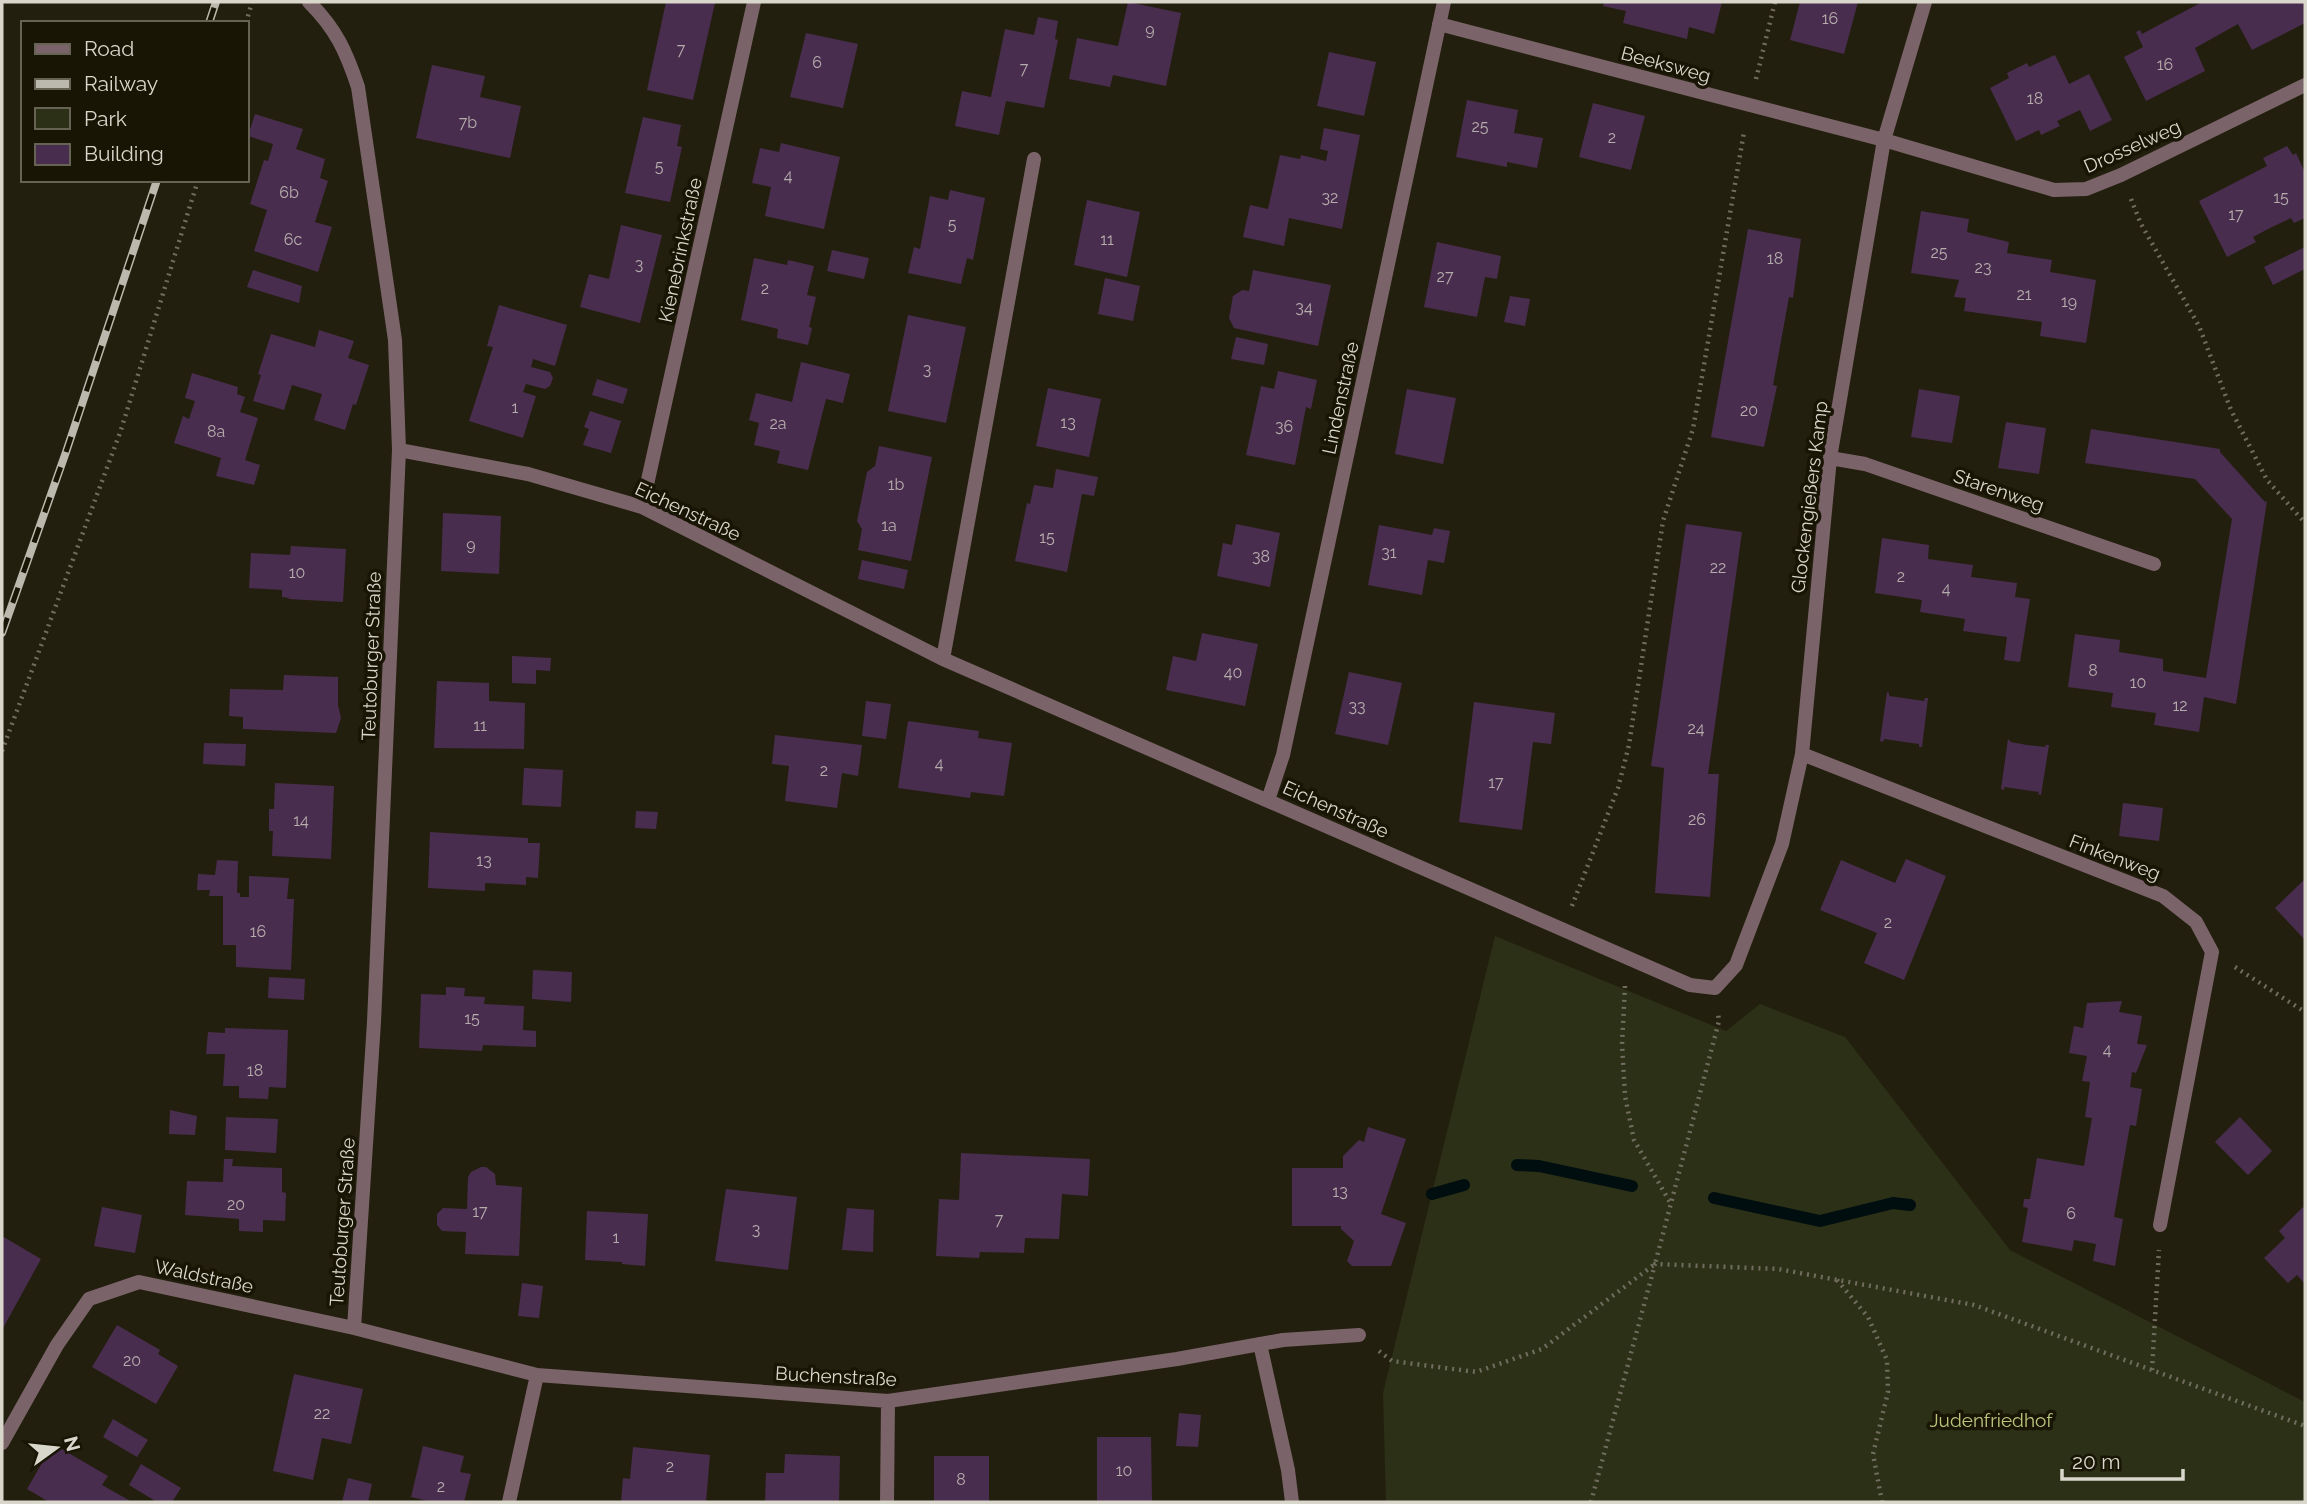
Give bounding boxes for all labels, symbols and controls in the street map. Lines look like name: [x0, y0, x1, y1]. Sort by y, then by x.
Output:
house number: 16: [1822, 9, 1838, 28]
house number: 9: [1145, 20, 1155, 39]
legend: [21, 21, 248, 182]
text: Road: [84, 36, 134, 61]
house number: 7: [677, 40, 686, 59]
street label: Beeksweg: [1619, 41, 1713, 87]
house number: 6: [812, 53, 822, 72]
house number: 16: [2157, 55, 2173, 74]
house number: 7: [1020, 59, 1029, 78]
text: Railway: [84, 71, 158, 96]
house number: 18: [2027, 89, 2043, 108]
text: Park: [84, 106, 127, 131]
house number: 7b: [459, 113, 477, 132]
street label: Drosselweg: [2080, 115, 2184, 177]
house number: 25: [1471, 117, 1489, 136]
house number: 2: [1608, 128, 1616, 147]
text: Building: [84, 141, 164, 166]
house number: 5: [655, 157, 664, 176]
house number: 4: [784, 166, 793, 185]
street label: Kienebrinkstraße: [654, 176, 706, 324]
house number: 6b: [279, 183, 299, 202]
house number: 32: [1322, 188, 1338, 207]
house number: 15: [2273, 188, 2289, 207]
house number: 17: [2228, 205, 2244, 224]
house number: 5: [948, 215, 957, 234]
house number: 6c: [284, 230, 302, 249]
house number: 11: [1100, 230, 1114, 249]
house number: 25: [1930, 243, 1948, 262]
house number: 18: [1767, 249, 1783, 268]
house number: 3: [635, 255, 643, 274]
house number: 23: [1975, 258, 1991, 277]
house number: 27: [1437, 267, 1454, 286]
house number: 2: [761, 279, 769, 298]
house number: 21: [2016, 285, 2032, 304]
house number: 19: [2061, 292, 2077, 311]
house number: 34: [1295, 298, 1313, 317]
street label: Lindenstraße: [1317, 340, 1363, 456]
house number: 3: [923, 360, 931, 379]
house number: 1: [512, 398, 519, 417]
street label: Glockengießers Kamp: [1786, 400, 1832, 594]
house number: 20: [1740, 401, 1758, 420]
house number: 13: [1060, 413, 1076, 432]
house number: 2a: [769, 414, 787, 433]
house number: 36: [1275, 417, 1293, 436]
house number: 8a: [207, 422, 225, 441]
street label: Starenweg: [1951, 464, 2047, 516]
house number: 1b: [888, 475, 904, 494]
street label: Eichenstraße: [632, 477, 744, 545]
house number: 1a: [881, 516, 897, 535]
house number: 15: [1039, 528, 1055, 547]
house number: 9: [466, 535, 476, 554]
house number: 31: [1381, 543, 1397, 562]
house number: 38: [1252, 547, 1270, 566]
house number: 22: [1710, 558, 1726, 577]
house number: 10: [289, 563, 305, 582]
house number: 2: [1897, 567, 1905, 586]
street label: Teutoburger Straße: [357, 571, 385, 741]
house number: 4: [1942, 579, 1951, 598]
house number: 8: [2088, 661, 2098, 680]
house number: 40: [1224, 663, 1242, 682]
house number: 10: [2130, 673, 2146, 692]
house number: 12: [2172, 696, 2188, 715]
house number: 33: [1348, 697, 1366, 716]
house number: 11: [473, 716, 487, 735]
house number: 24: [1687, 719, 1705, 738]
house number: 4: [935, 754, 944, 773]
house number: 2: [820, 761, 828, 780]
house number: 17: [1488, 773, 1504, 792]
street label: Eichenstraße: [1280, 776, 1392, 842]
house number: 26: [1688, 810, 1706, 829]
house number: 14: [293, 811, 309, 830]
street label: Finkenweg: [2066, 830, 2164, 884]
house number: 13: [476, 851, 492, 870]
house number: 2: [1884, 913, 1892, 932]
house number: 16: [250, 922, 266, 941]
house number: 15: [464, 1009, 480, 1028]
house number: 4: [2103, 1040, 2112, 1059]
house number: 18: [247, 1061, 263, 1080]
street label: Teutoburger Straße: [325, 1137, 359, 1307]
house number: 13: [1332, 1182, 1348, 1201]
house number: 20: [227, 1195, 245, 1214]
house number: 17: [472, 1202, 488, 1221]
house number: 6: [2066, 1204, 2076, 1223]
house number: 7: [995, 1210, 1004, 1229]
house number: 3: [752, 1220, 760, 1239]
house number: 1: [613, 1228, 620, 1247]
street label: Waldstraße: [153, 1255, 255, 1297]
house number: 20: [123, 1351, 141, 1370]
street label: Buchenstraße: [775, 1362, 897, 1390]
house number: 22: [314, 1404, 330, 1423]
park label: Judenfriedhof: [1930, 1409, 2053, 1431]
north arrow: [21, 1413, 91, 1483]
text: N: [60, 1434, 85, 1453]
scale bar: [2062, 1438, 2183, 1482]
text: 20 m: [2072, 1449, 2120, 1474]
house number: 2: [666, 1457, 674, 1476]
house number: 10: [1116, 1461, 1132, 1480]
house number: 8: [956, 1470, 966, 1489]
house number: 2: [437, 1477, 445, 1496]

